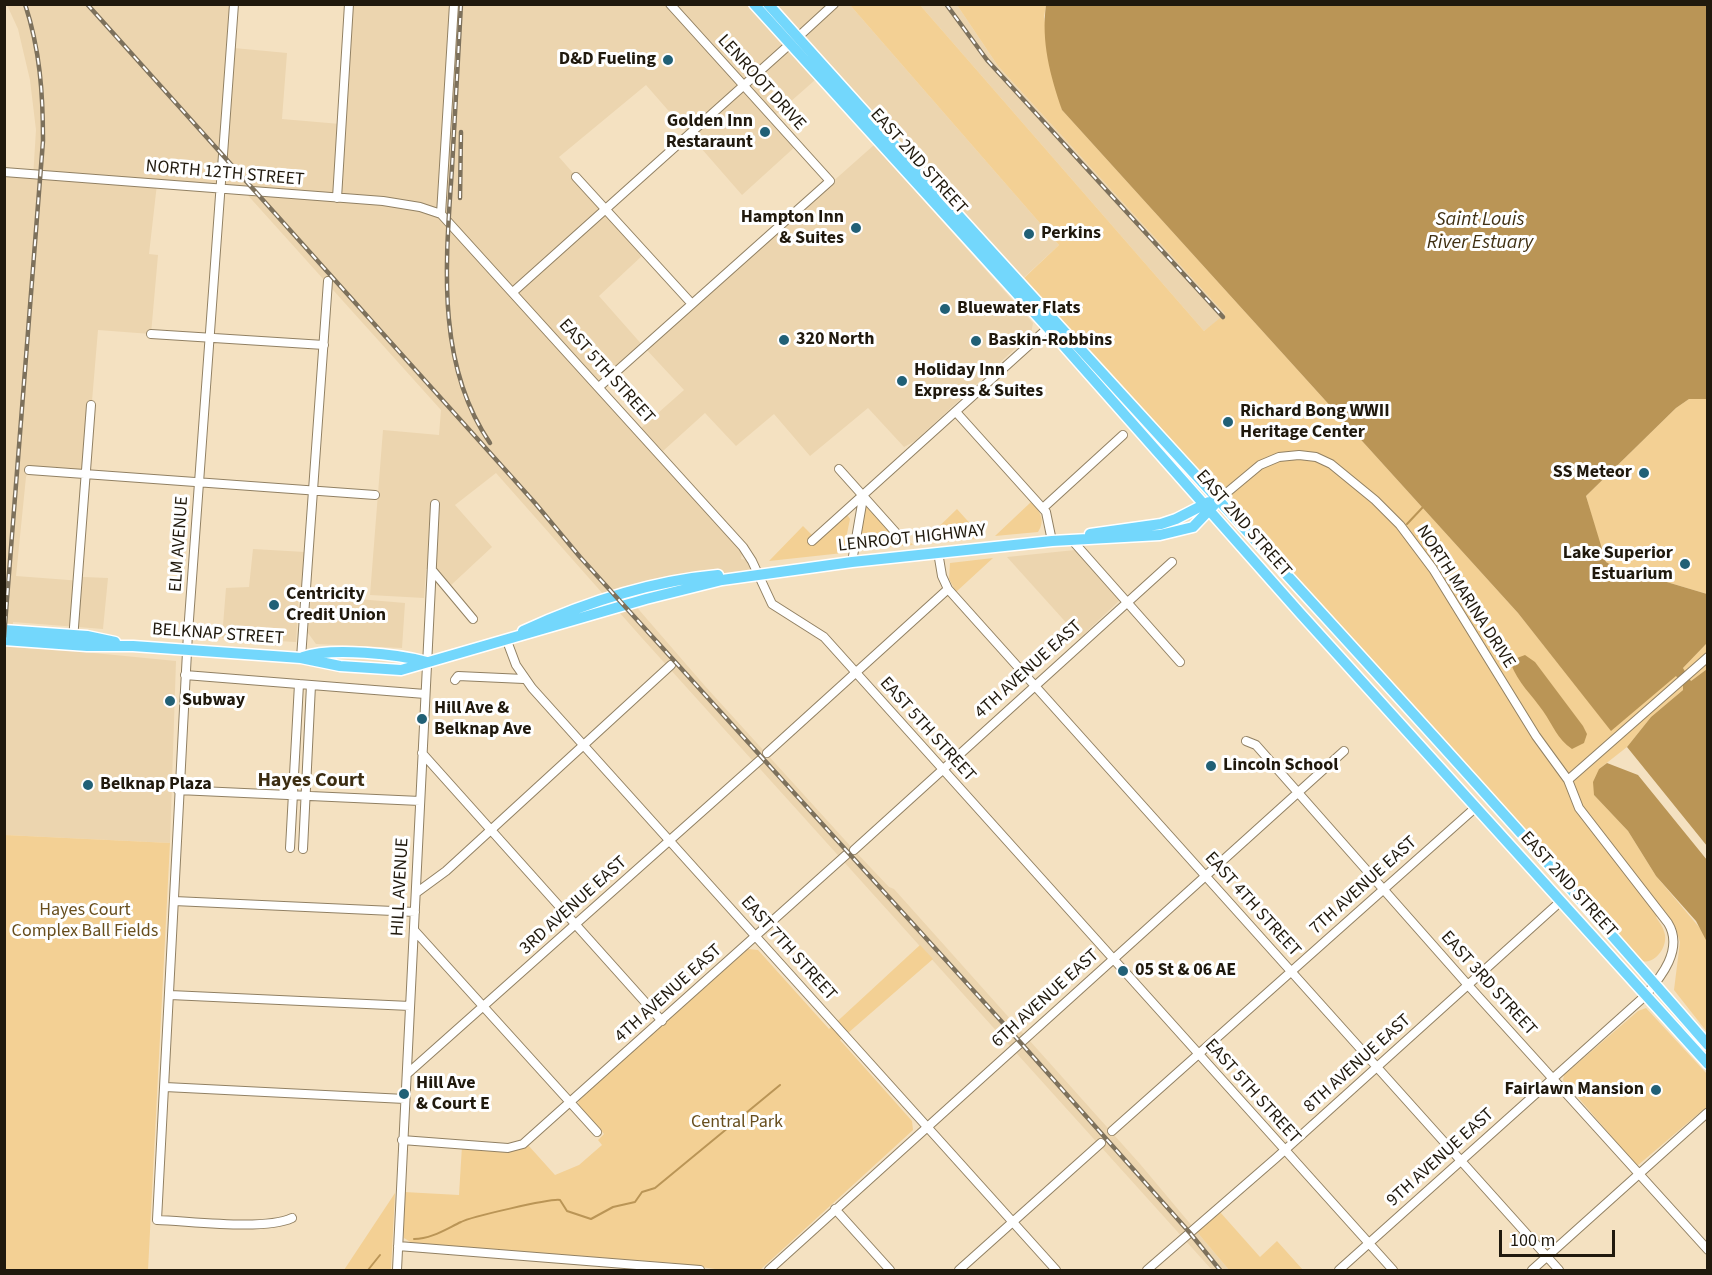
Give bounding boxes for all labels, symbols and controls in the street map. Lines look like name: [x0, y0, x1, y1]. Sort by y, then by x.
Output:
street label: LENROOT DRIVE: [712, 31, 810, 135]
place label: D&D Fueling: [559, 49, 656, 71]
marker: D&D Fueling: [661, 53, 675, 67]
street label: EAST 2ND STREET: [865, 105, 971, 219]
place label: Golden Inn Restaraunt: [666, 111, 753, 154]
marker: Golden Inn Restaraunt: [758, 125, 772, 139]
street label: NORTH 12TH STREET: [145, 156, 305, 192]
place label: Hampton Inn & Suites: [741, 207, 844, 250]
water label: Saint Louis River Estuary: [1427, 209, 1533, 256]
marker: Hampton Inn & Suites: [849, 221, 863, 235]
place label: Perkins: [1041, 223, 1101, 245]
marker: Perkins: [1022, 227, 1036, 241]
place label: Bluewater Flats: [957, 298, 1081, 320]
marker: Bluewater Flats: [938, 302, 952, 316]
street label: EAST 5TH STREET: [553, 315, 659, 429]
place label: 320 North: [796, 329, 874, 351]
place label: Baskin-Robbins: [988, 330, 1112, 352]
marker: 320 North: [777, 333, 791, 347]
marker: Baskin-Robbins: [969, 334, 983, 348]
place label: Holiday Inn Express & Suites: [914, 360, 1043, 403]
marker: Holiday Inn Express & Suites: [895, 374, 909, 388]
place label: Richard Bong WWII Heritage Center: [1240, 401, 1390, 444]
marker: Richard Bong WWII Heritage Center: [1221, 415, 1235, 429]
place label: SS Meteor: [1553, 462, 1632, 484]
street label: EAST 2ND STREET: [1191, 466, 1295, 582]
marker: SS Meteor: [1637, 466, 1651, 480]
street label: ELM AVENUE: [166, 495, 194, 593]
street label: LENROOT HIGHWAY: [837, 521, 987, 557]
street label: NORTH MARINA DRIVE: [1411, 521, 1519, 673]
place label: Lake Superior Estuarium: [1563, 543, 1673, 586]
marker: Lake Superior Estuarium: [1678, 557, 1692, 571]
place label: Centricity Credit Union: [286, 584, 386, 626]
marker: Centricity Credit Union: [267, 598, 281, 612]
street label: 4TH AVENUE EAST: [971, 616, 1087, 724]
street label: BELKNAP STREET: [151, 620, 285, 650]
street label: EAST 5TH STREET: [874, 673, 980, 787]
place label: Subway: [182, 690, 245, 712]
marker: Subway: [163, 694, 177, 708]
place label: Hill Ave & Belknap Ave: [434, 698, 532, 740]
marker: Hill Ave & Belknap Ave: [415, 712, 429, 726]
place label: Lincoln School: [1223, 755, 1338, 777]
marker: Lincoln School: [1204, 759, 1218, 773]
district label: Hayes Court: [257, 770, 365, 794]
place label: Belknap Plaza: [100, 774, 212, 796]
marker: Belknap Plaza: [81, 778, 95, 792]
street label: EAST 2ND STREET: [1515, 828, 1621, 942]
street label: 7TH AVENUE EAST: [1306, 832, 1422, 940]
street label: HILL AVENUE: [388, 837, 414, 937]
street label: EAST 4TH STREET: [1199, 848, 1305, 962]
street label: 3RD AVENUE EAST: [516, 852, 632, 960]
street label: EAST 7TH STREET: [735, 892, 841, 1006]
park label: Hayes Court Complex Ball Fields: [12, 900, 158, 942]
street label: EAST 3RD STREET: [1435, 927, 1541, 1041]
street label: 4TH AVENUE EAST: [611, 940, 727, 1048]
street label: 6TH AVENUE EAST: [988, 945, 1104, 1053]
place label: 05 St & 06 AE: [1135, 960, 1236, 982]
marker: 05 St & 06 AE: [1116, 964, 1130, 978]
street label: 8TH AVENUE EAST: [1300, 1010, 1416, 1118]
street label: EAST 5TH STREET: [1199, 1035, 1305, 1149]
place label: Hill Ave & Court E: [416, 1073, 490, 1116]
place label: Fairlawn Mansion: [1504, 1079, 1644, 1101]
marker: Fairlawn Mansion: [1649, 1083, 1663, 1097]
marker: Hill Ave & Court E: [397, 1087, 411, 1101]
street label: 9TH AVENUE EAST: [1383, 1104, 1499, 1212]
park label: Central Park: [691, 1112, 783, 1134]
scale bar: [1502, 1218, 1618, 1256]
text: 100 m: [1510, 1228, 1555, 1253]

